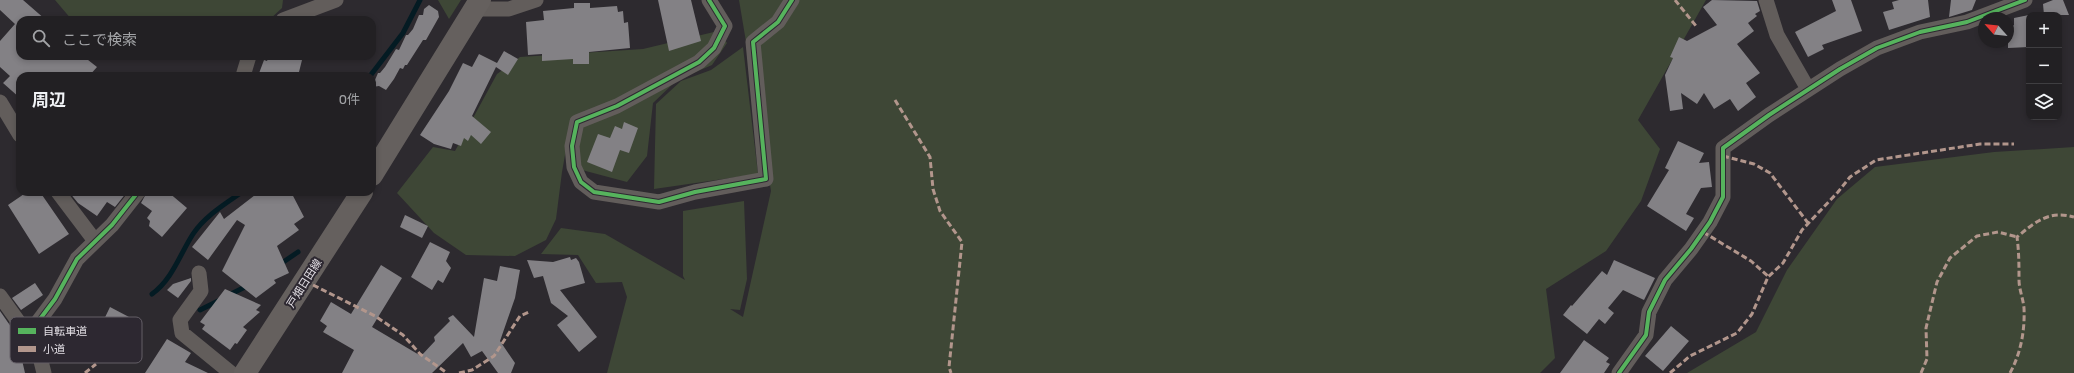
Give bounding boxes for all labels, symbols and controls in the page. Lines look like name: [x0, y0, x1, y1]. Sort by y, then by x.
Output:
north arrow: [1978, 12, 2014, 48]
map controls: [2026, 12, 2062, 120]
button: +: [2026, 12, 2062, 48]
search box: [16, 16, 376, 60]
icon: search: [30, 27, 52, 49]
text: ここで検索: [62, 31, 137, 49]
button: −: [2026, 48, 2062, 84]
button: layers: [2026, 84, 2062, 120]
text: 周辺: [32, 90, 66, 110]
text: 0件: [339, 92, 360, 107]
street label: 戸畑日田線: [284, 256, 325, 310]
legend: [10, 317, 142, 363]
text: 自転車道: [43, 325, 87, 338]
text: 小道: [43, 343, 65, 356]

